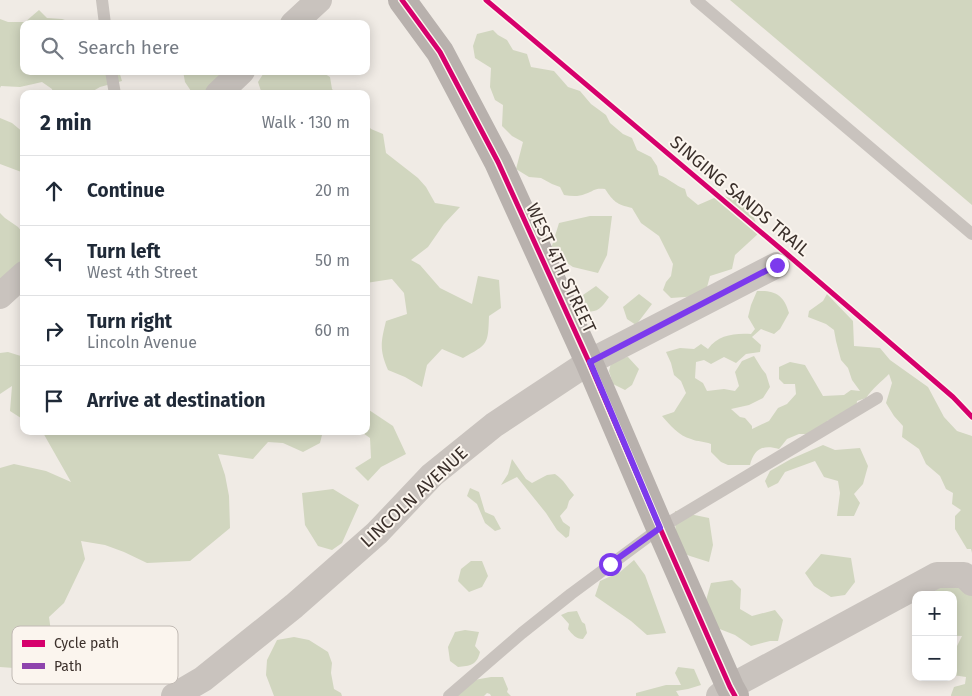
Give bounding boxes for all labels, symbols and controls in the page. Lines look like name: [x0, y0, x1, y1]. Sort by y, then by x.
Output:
search box: [20, 20, 370, 75]
icon: search: [38, 34, 66, 62]
text: Search here: [78, 36, 179, 59]
text: 2 min: [40, 110, 92, 136]
text: Walk · 130 m: [262, 113, 350, 132]
street label: SINGING SANDS TRAIL: [666, 131, 814, 261]
icon: ahead: [40, 177, 68, 205]
text: Continue: [87, 179, 165, 202]
text: 20 m: [315, 181, 350, 200]
street label: WEST 4TH STREET: [521, 199, 601, 337]
text: Turn left: [87, 240, 161, 263]
icon: left: [40, 247, 68, 275]
text: 50 m: [315, 251, 350, 270]
route end: [766, 254, 789, 277]
text: West 4th Street: [87, 263, 198, 282]
text: Turn right: [87, 310, 172, 333]
icon: right: [40, 317, 68, 345]
text: 60 m: [315, 321, 350, 340]
text: Lincoln Avenue: [87, 333, 197, 352]
icon: arrive: [40, 387, 68, 415]
text: Arrive at destination: [87, 389, 266, 412]
street label: LINCOLN AVENUE: [356, 442, 472, 552]
route start: [599, 553, 622, 576]
map controls: [912, 591, 957, 681]
button: +: [912, 591, 957, 636]
legend: [12, 626, 178, 684]
text: Cycle path: [54, 635, 119, 652]
button: −: [912, 636, 957, 681]
text: Path: [54, 658, 82, 675]

